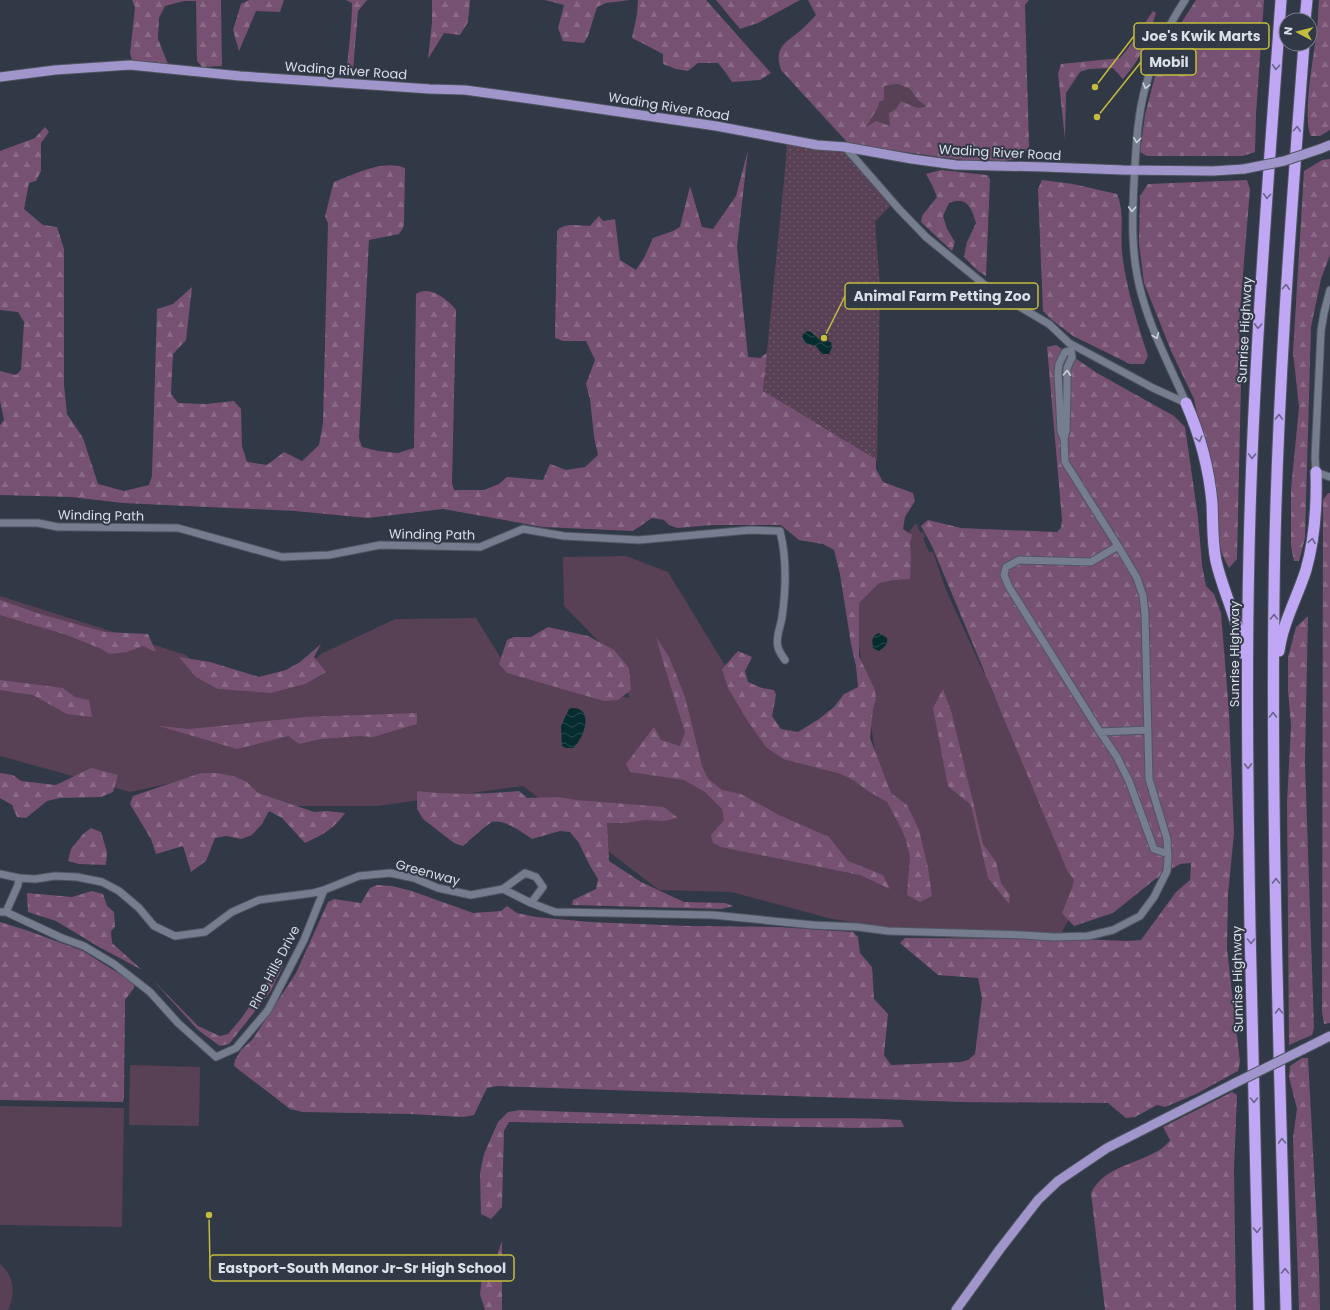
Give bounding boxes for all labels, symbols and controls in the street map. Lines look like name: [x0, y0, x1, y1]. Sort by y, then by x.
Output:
north arrow: [1278, 12, 1318, 52]
callout: Joe's Kwik Marts: [1134, 23, 1269, 49]
text: Joe's Kwik Marts: [1142, 26, 1261, 46]
text: N: [1280, 26, 1297, 36]
callout: Mobil: [1141, 49, 1196, 75]
text: Mobil: [1149, 52, 1189, 72]
street label: Wading River Road: [284, 57, 408, 84]
one-way arrow: [1272, 64, 1281, 70]
one-way arrow: [1142, 83, 1150, 89]
street label: Wading River Road: [607, 88, 731, 125]
one-way arrow: [1293, 126, 1302, 132]
one-way arrow: [1132, 137, 1141, 143]
street label: Wading River Road: [938, 140, 1062, 165]
one-way arrow: [1262, 193, 1271, 200]
one-way arrow: [1128, 206, 1137, 212]
street label: Sunrise Highway: [1232, 276, 1257, 384]
callout: Animal Farm Petting Zoo: [845, 283, 1038, 309]
one-way arrow: [1282, 284, 1290, 290]
text: Animal Farm Petting Zoo: [853, 286, 1031, 306]
one-way arrow: [1254, 323, 1262, 329]
one-way arrow: [1151, 332, 1159, 339]
one-way arrow: [1063, 370, 1072, 376]
one-way arrow: [1275, 414, 1284, 420]
one-way arrow: [1194, 436, 1203, 443]
one-way arrow: [1247, 453, 1256, 459]
street label: Winding Path: [58, 505, 144, 526]
street label: Winding Path: [389, 524, 475, 545]
one-way arrow: [1308, 538, 1316, 544]
street label: Sunrise Highway: [1225, 600, 1244, 707]
one-way arrow: [1270, 614, 1278, 620]
one-way arrow: [1269, 712, 1277, 718]
one-way arrow: [1243, 763, 1252, 769]
street label: Greenway: [393, 855, 463, 890]
one-way arrow: [1272, 878, 1280, 884]
street label: Pine Hills Drive: [244, 922, 304, 1012]
street label: Sunrise Highway: [1227, 925, 1248, 1033]
one-way arrow: [1246, 938, 1255, 944]
one-way arrow: [1275, 1008, 1283, 1014]
one-way arrow: [1250, 1097, 1258, 1103]
one-way arrow: [1278, 1138, 1286, 1144]
one-way arrow: [1253, 1227, 1261, 1233]
callout: Eastport-South Manor Jr-Sr High School: [210, 1255, 514, 1281]
text: Eastport-South Manor Jr-Sr High School: [218, 1258, 506, 1278]
one-way arrow: [1281, 1268, 1290, 1274]

